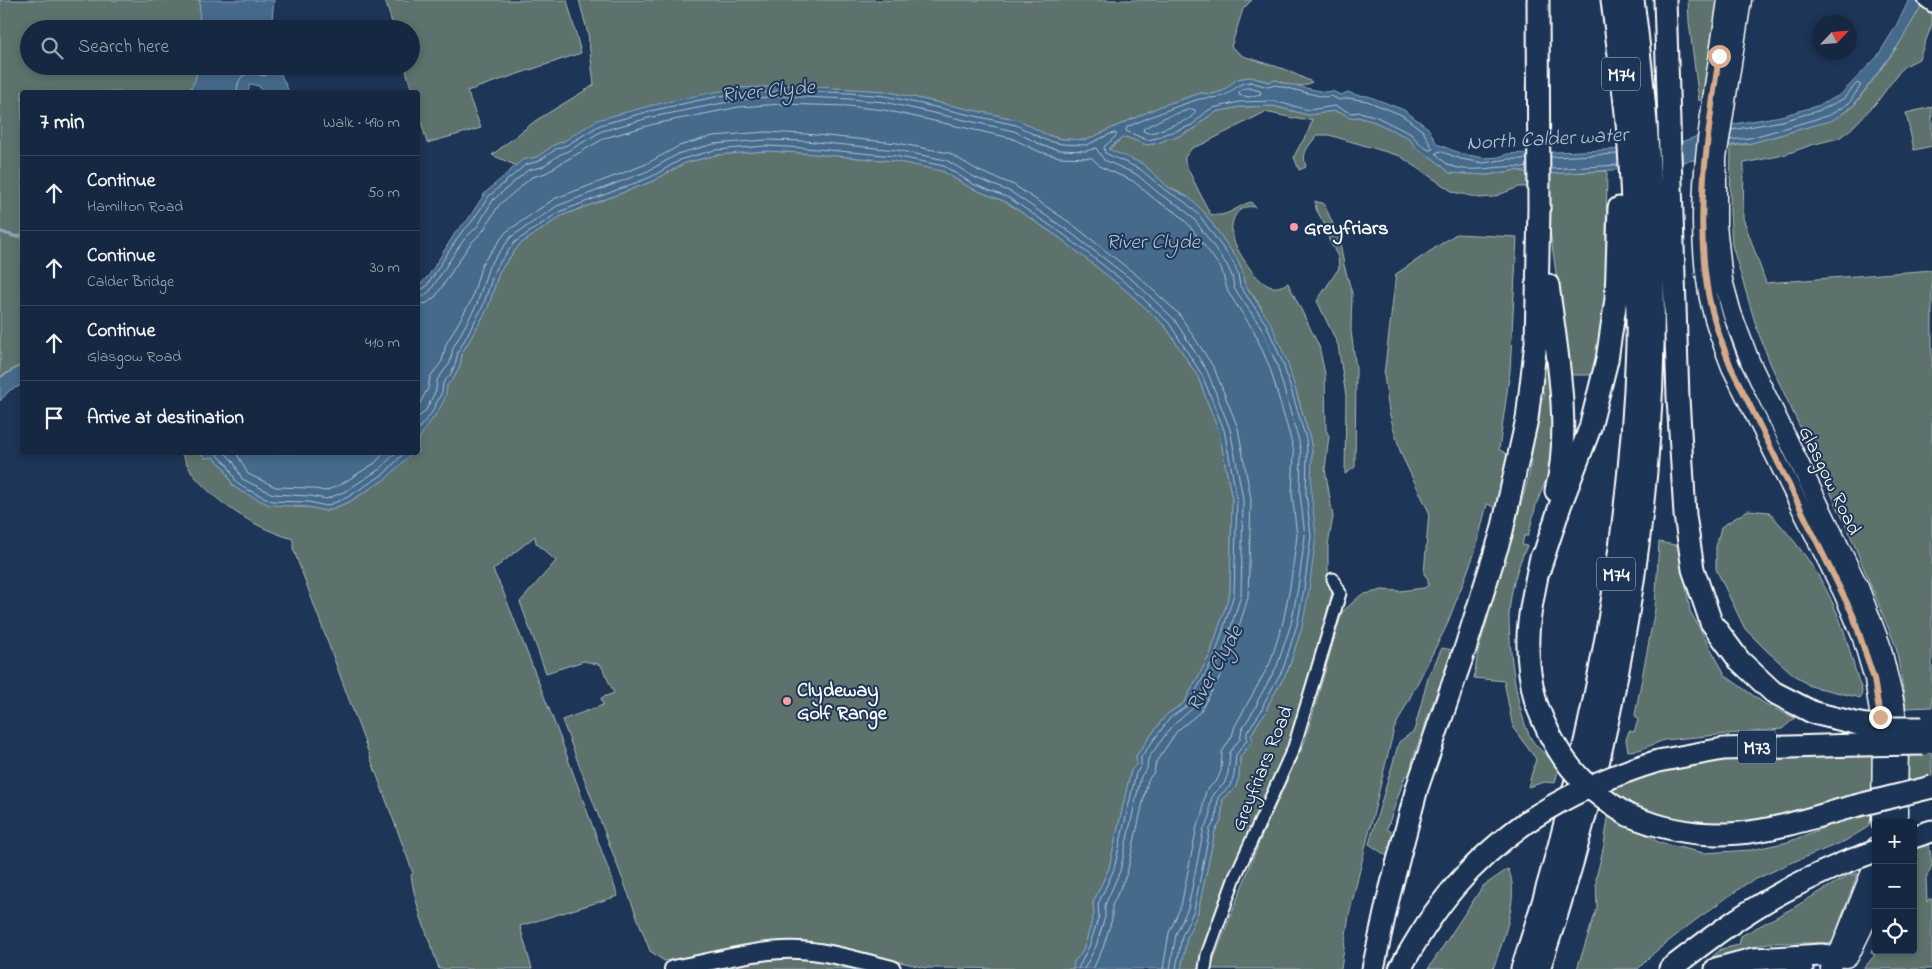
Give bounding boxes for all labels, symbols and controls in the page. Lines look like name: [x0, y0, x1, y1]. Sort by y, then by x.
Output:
north arrow: [1812, 15, 1857, 60]
search box: [20, 20, 420, 75]
icon: search: [38, 34, 66, 62]
text: Search here: [78, 34, 169, 61]
route start: [1708, 45, 1731, 68]
road number: M74: [1602, 58, 1640, 90]
water label: River Clyde: [720, 73, 818, 111]
text: 7 min: [40, 108, 84, 138]
text: Walk · 490 m: [323, 111, 400, 135]
water label: North Calder water: [1466, 121, 1631, 159]
text: Continue: [87, 168, 155, 195]
icon: ahead: [40, 179, 68, 207]
text: 50 m: [368, 181, 400, 205]
text: Hamilton Road: [87, 195, 183, 219]
place label: Greyfriars: [1304, 215, 1388, 245]
marker: Greyfriars: [1288, 221, 1300, 233]
water label: River Clyde: [1106, 228, 1202, 258]
text: Continue: [87, 243, 155, 270]
icon: ahead: [40, 254, 68, 282]
text: 30 m: [370, 256, 400, 280]
text: Calder Bridge: [87, 270, 174, 294]
text: Continue: [87, 318, 155, 345]
icon: ahead: [40, 329, 68, 357]
text: 410 m: [365, 331, 400, 355]
text: Glasgow Road: [87, 345, 181, 369]
icon: arrive: [40, 404, 68, 432]
text: Arrive at destination: [87, 405, 244, 432]
street label: Glasgow Road: [1789, 422, 1868, 541]
road number: M74: [1597, 558, 1635, 590]
water label: River Clyde: [1180, 619, 1252, 717]
place label: Clydeway Golf Range: [797, 677, 888, 730]
marker: Clydeway Golf Range: [781, 695, 793, 707]
street label: Greyfriars Road: [1225, 702, 1302, 836]
route end: [1869, 706, 1892, 729]
road number: M73: [1738, 730, 1776, 764]
map controls: [1872, 819, 1917, 954]
button: +: [1872, 819, 1917, 864]
button: −: [1872, 864, 1917, 909]
button: locate: [1872, 909, 1917, 954]

